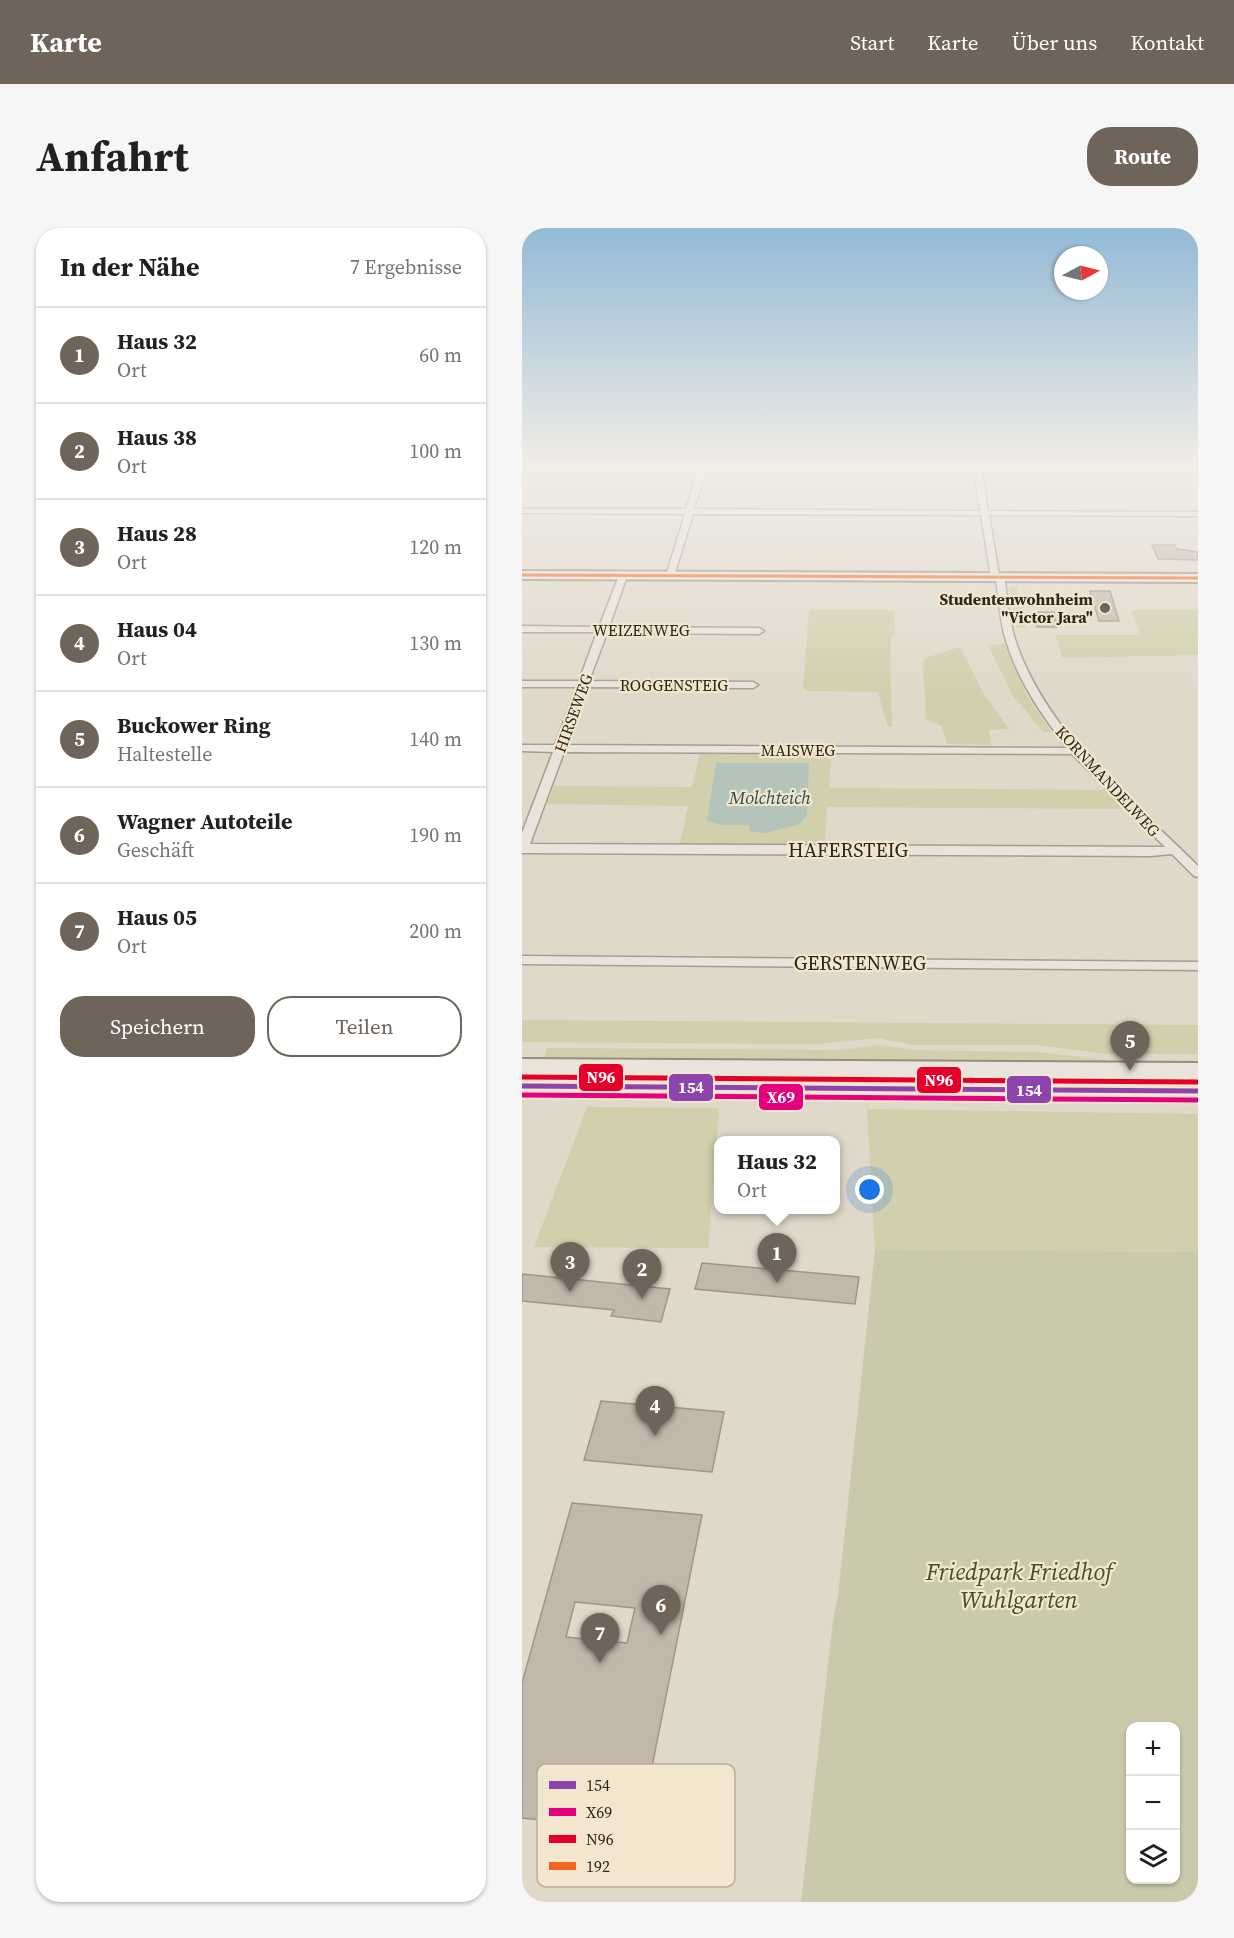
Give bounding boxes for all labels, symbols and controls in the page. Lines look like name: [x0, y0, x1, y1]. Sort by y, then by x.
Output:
text: Karte: [30, 23, 102, 61]
text: Start: [850, 28, 894, 57]
text: Karte: [927, 28, 978, 57]
text: Über uns: [1011, 28, 1097, 57]
text: Kontakt: [1130, 28, 1204, 57]
text: Anfahrt: [36, 127, 188, 185]
button: Route: [1087, 127, 1198, 186]
north arrow: [1054, 246, 1108, 300]
text: In der Nähe: [60, 249, 200, 285]
text: 7 Ergebnisse: [350, 253, 462, 281]
text: Haus 32: [117, 326, 197, 356]
text: 1: [74, 341, 85, 369]
text: 60 m: [419, 341, 462, 369]
text: Ort: [117, 356, 146, 384]
text: Haus 38: [117, 422, 197, 452]
text: 2: [74, 437, 85, 465]
text: 100 m: [409, 437, 462, 465]
text: Ort: [117, 452, 146, 480]
text: Haus 28: [117, 518, 197, 548]
text: 3: [74, 533, 85, 561]
text: 120 m: [409, 533, 462, 561]
text: Ort: [117, 548, 146, 576]
place label: Studentenwohnheim "Victor Jara": [940, 588, 1093, 628]
marker: Studentenwohnheim "Victor Jara": [1098, 601, 1112, 615]
text: Haus 04: [117, 614, 197, 644]
street label: WEIZENWEG: [592, 619, 690, 641]
text: 4: [74, 629, 85, 657]
text: 130 m: [409, 629, 462, 657]
text: Ort: [117, 644, 146, 672]
street label: HIRSEWEG: [549, 670, 597, 755]
street label: ROGGENSTEIG: [620, 674, 728, 696]
text: Buckower Ring: [117, 710, 271, 740]
street label: KORNMANDELWEG: [1051, 721, 1165, 841]
text: 5: [74, 725, 85, 753]
text: 140 m: [409, 725, 462, 753]
street label: MAISWEG: [761, 739, 835, 761]
text: Haltestelle: [117, 740, 213, 768]
water label: Molchteich: [728, 785, 811, 810]
text: Wagner Autoteile: [117, 806, 293, 836]
text: 6: [74, 821, 85, 849]
text: 190 m: [409, 821, 462, 849]
text: Geschäft: [117, 836, 194, 864]
street label: HAFERSTEIG: [788, 836, 908, 864]
text: Haus 05: [117, 902, 197, 932]
text: 7: [74, 917, 85, 945]
text: 200 m: [409, 917, 462, 945]
text: Ort: [117, 932, 146, 960]
street label: GERSTENWEG: [794, 949, 927, 977]
button: Speichern: [60, 996, 255, 1057]
button: Teilen: [267, 996, 462, 1057]
pin: 5: [1110, 1022, 1150, 1071]
line badge: N96: [578, 1063, 624, 1092]
text: N96: [587, 1066, 616, 1088]
line badge: N96: [916, 1066, 962, 1094]
text: N96: [925, 1069, 954, 1091]
line badge: 154: [668, 1073, 714, 1102]
line badge: 154: [1006, 1075, 1052, 1104]
text: 154: [678, 1076, 704, 1098]
text: 154: [1016, 1079, 1042, 1101]
line badge: X69: [758, 1083, 804, 1111]
text: X69: [767, 1086, 795, 1108]
popup: [714, 1136, 840, 1214]
text: Haus 32: [737, 1146, 817, 1176]
your location: [855, 1175, 884, 1204]
text: Ort: [737, 1176, 767, 1204]
pin: 1: [758, 1234, 796, 1283]
pin: 3: [550, 1242, 590, 1292]
pin: 2: [622, 1250, 662, 1299]
pin: 4: [636, 1386, 674, 1436]
park label: Friedpark Friedhof Wuhlgarten: [925, 1555, 1117, 1616]
pin: 6: [642, 1586, 680, 1635]
pin: 7: [580, 1614, 620, 1663]
map controls: [1126, 1722, 1180, 1884]
button: +: [1126, 1722, 1180, 1776]
legend: [537, 1764, 735, 1887]
text: 154: [586, 1774, 610, 1796]
button: −: [1126, 1776, 1180, 1830]
text: X69: [586, 1801, 612, 1823]
text: N96: [586, 1828, 614, 1850]
button: layers: [1126, 1830, 1180, 1884]
text: 192: [586, 1855, 610, 1877]

